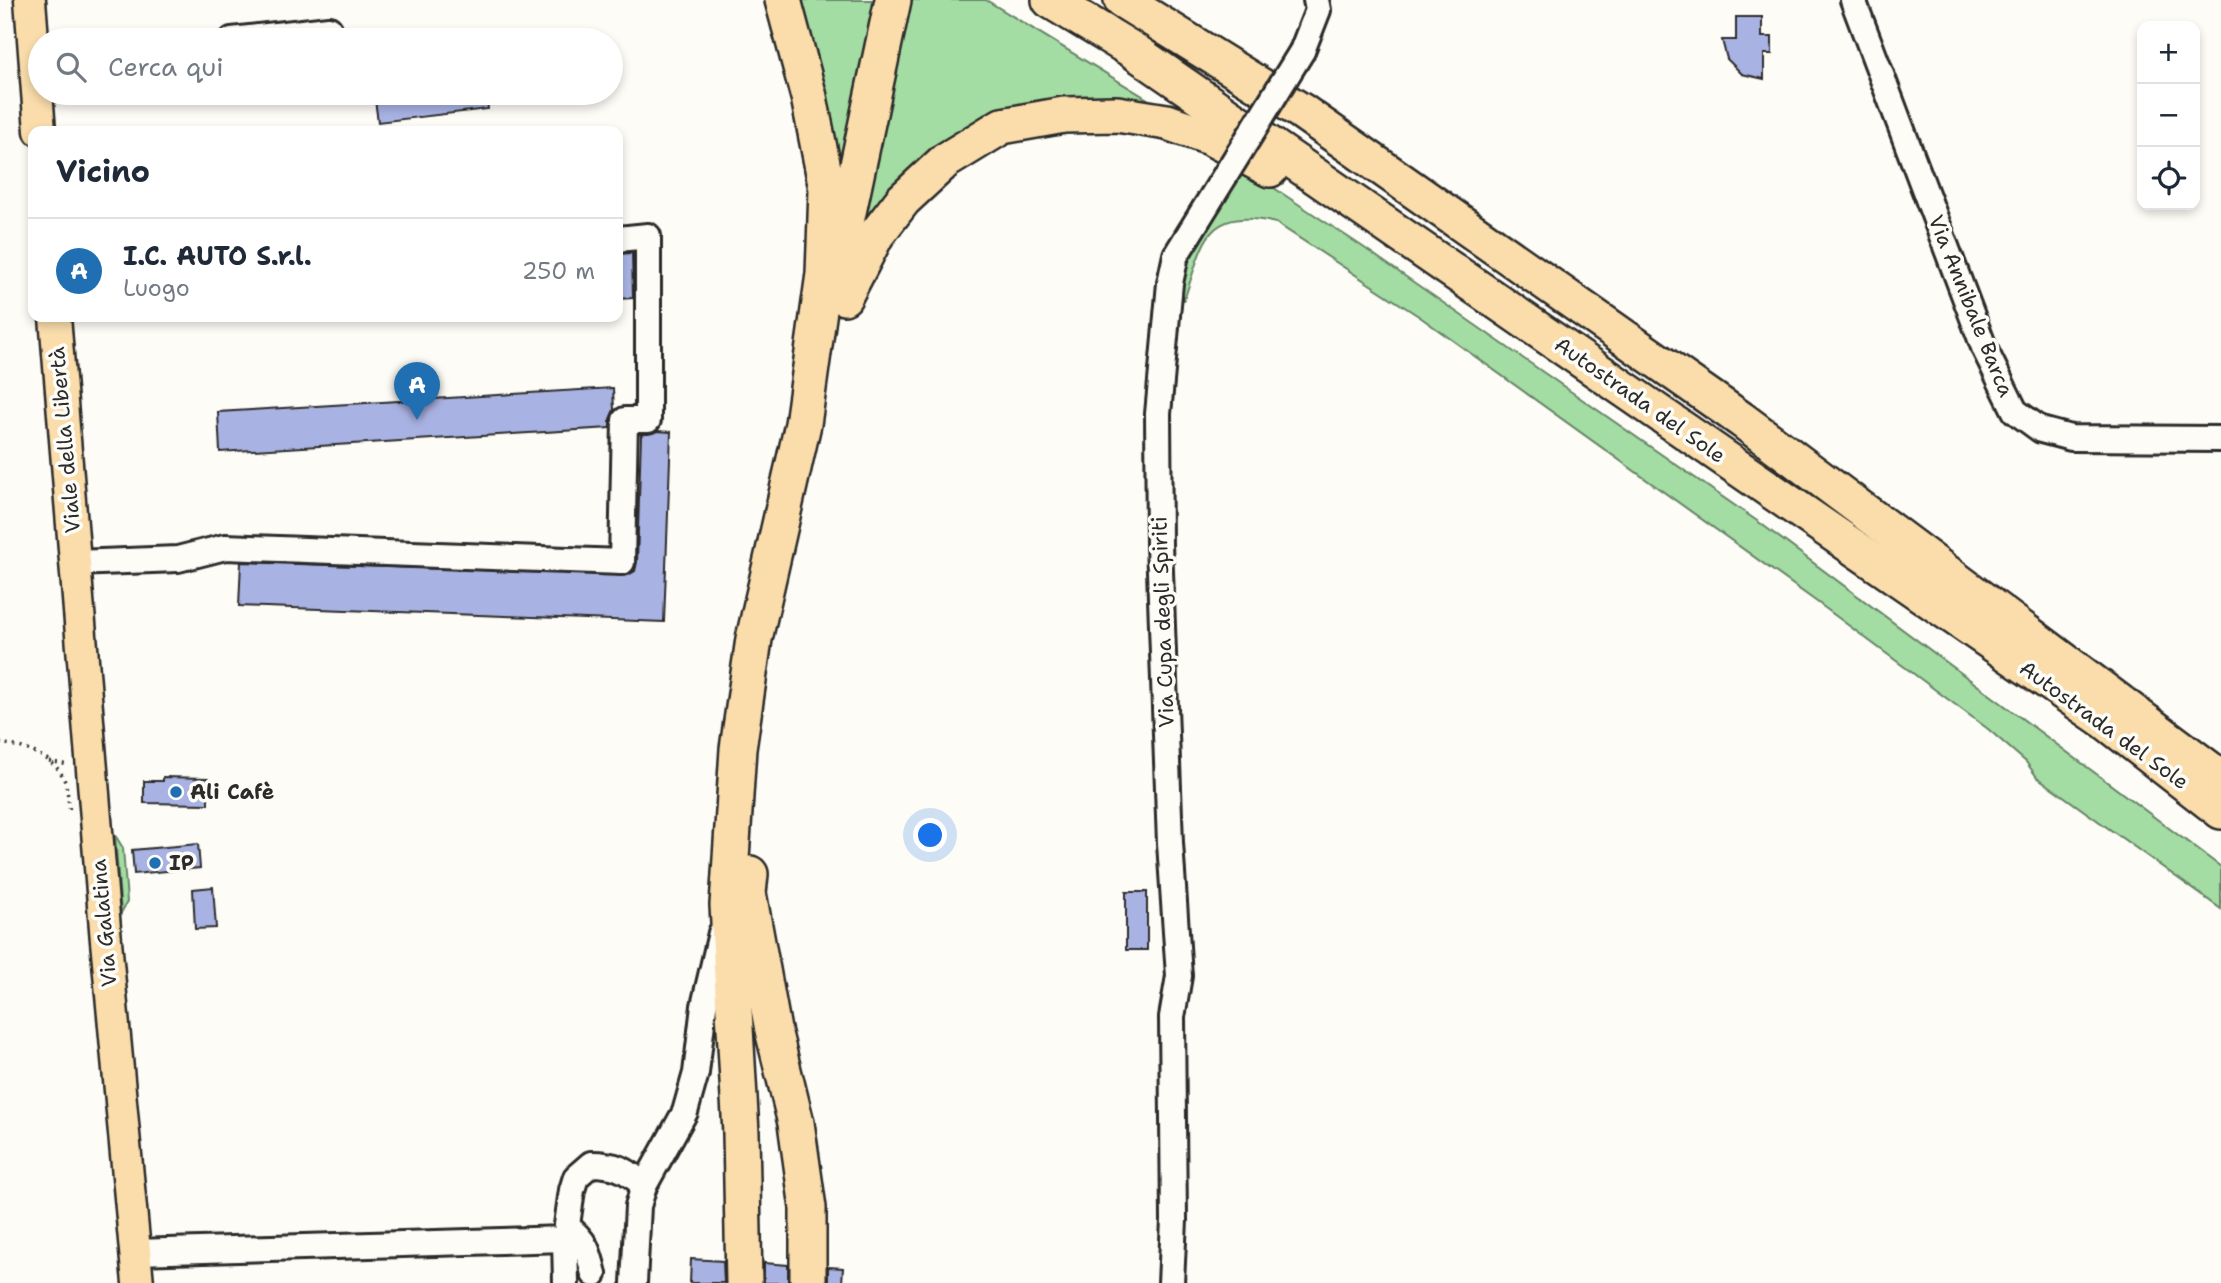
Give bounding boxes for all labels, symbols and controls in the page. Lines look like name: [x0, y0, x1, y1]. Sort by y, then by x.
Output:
map controls: [2137, 21, 2200, 210]
button: +: [2137, 21, 2200, 84]
search box: [28, 28, 623, 105]
icon: search: [52, 48, 90, 86]
text: Cerca qui: [108, 49, 224, 84]
button: −: [2137, 84, 2200, 147]
button: locate: [2137, 147, 2200, 210]
text: Vicino: [56, 151, 150, 192]
street label: Via Annibale Barca: [1922, 211, 2020, 401]
text: I.C. AUTO S.r.l.: [123, 238, 312, 273]
text: A: [70, 256, 88, 286]
text: 250 m: [522, 256, 595, 286]
text: Luogo: [123, 273, 190, 303]
street label: Autostrada del Sole: [1549, 330, 1731, 470]
street label: Viale della Libertà: [43, 346, 87, 534]
pin: A: [394, 362, 440, 420]
street label: Via Cupa degli Spiriti: [1145, 516, 1181, 728]
street label: Autostrada del Sole: [2014, 654, 2194, 796]
place label: Ali Cafè: [190, 778, 274, 806]
marker: Ali Cafè: [168, 784, 184, 800]
your location: [913, 818, 947, 852]
place label: IP: [169, 849, 194, 877]
marker: IP: [147, 855, 163, 871]
street label: Via Galatina: [84, 858, 124, 988]

